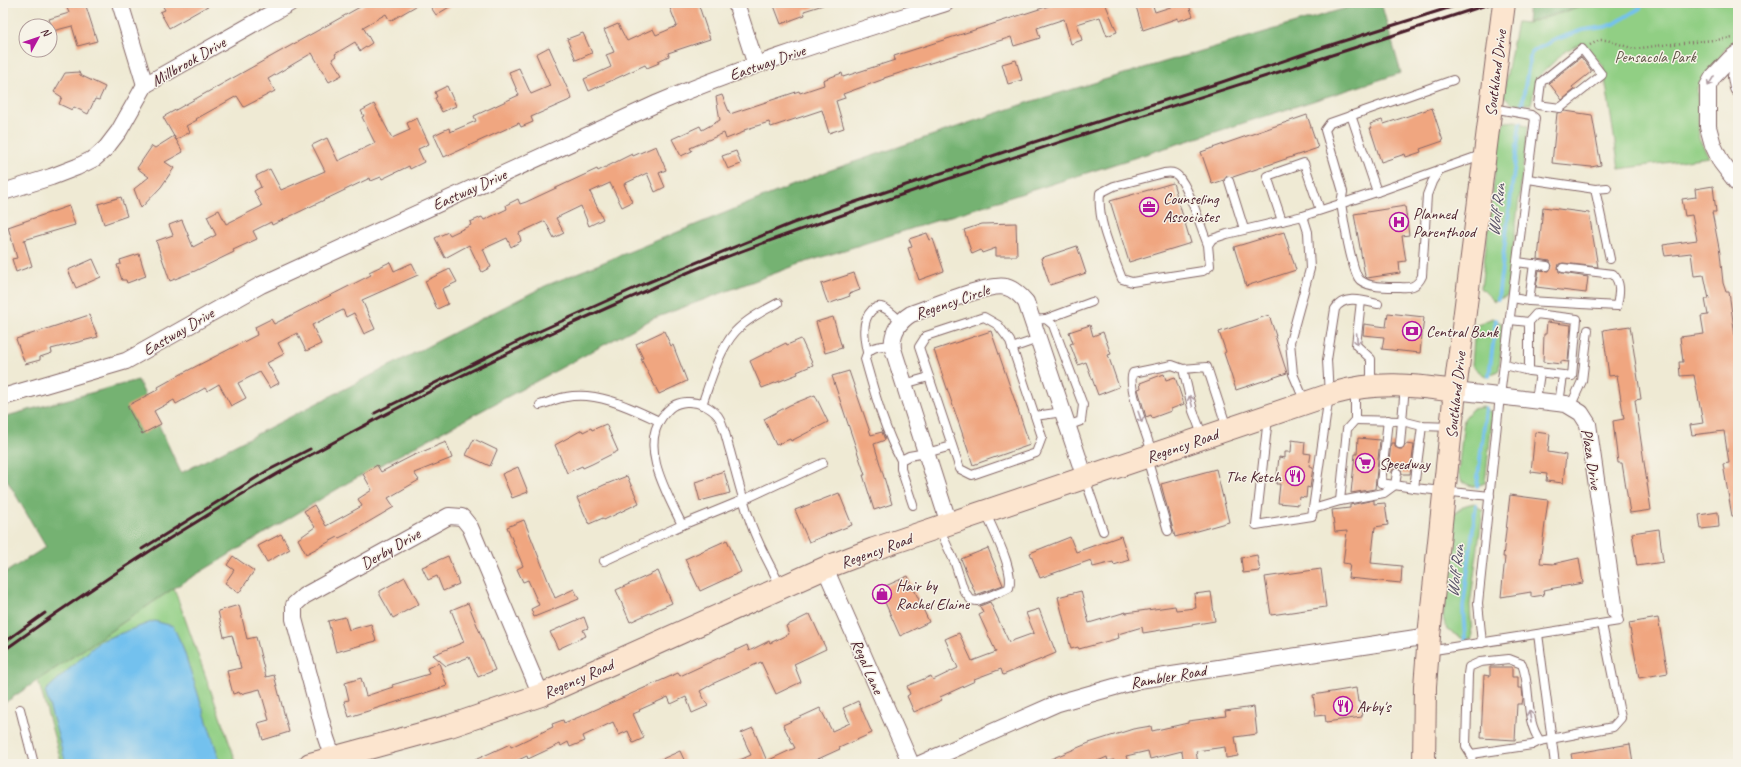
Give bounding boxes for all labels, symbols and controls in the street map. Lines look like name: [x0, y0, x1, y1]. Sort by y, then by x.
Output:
north arrow: [18, 18, 58, 58]
text: N: [38, 24, 55, 40]
street label: Southland Drive: [1481, 27, 1511, 118]
street label: Millbrook Drive: [148, 32, 231, 91]
street label: Eastway Drive: [727, 40, 809, 85]
park label: Pensacola Park: [1614, 47, 1697, 67]
one-way arrow: [1707, 75, 1715, 87]
street label: Eastway Drive: [429, 164, 511, 215]
water label: Wolf Run: [1483, 180, 1510, 237]
place label: Counseling Associates: [1163, 189, 1220, 227]
office icon: Counseling Associates: [1138, 196, 1160, 218]
place label: Planned Parenthood: [1413, 204, 1478, 242]
hospital icon: Planned Parenthood: [1388, 211, 1410, 233]
street label: Regency Circle: [913, 279, 994, 324]
street label: Eastway Drive: [139, 303, 219, 360]
bank icon: Central Bank: [1401, 320, 1423, 342]
place label: Central Bank: [1426, 322, 1499, 342]
one-way arrow: [1353, 333, 1361, 346]
street label: Southland Drive: [1442, 349, 1471, 439]
one-way arrow: [1187, 395, 1194, 408]
one-way arrow: [1137, 410, 1145, 422]
street label: Regency Road: [1144, 424, 1223, 468]
street label: Plaza Drive: [1576, 427, 1606, 493]
supermarket icon: Speedway: [1354, 452, 1376, 474]
place label: Speedway: [1379, 454, 1431, 474]
restaurant icon: The Ketch: [1284, 465, 1306, 487]
place label: The Ketch: [1226, 467, 1283, 487]
street label: Derby Drive: [357, 523, 425, 574]
street label: Regency Road: [838, 528, 917, 573]
water label: Wolf Run: [1442, 541, 1469, 598]
place label: Hair by Rachel Elaine: [896, 576, 971, 614]
shop icon: Hair by Rachel Elaine: [871, 583, 893, 605]
street label: Regal Lane: [846, 636, 889, 699]
street label: Regency Road: [540, 654, 619, 703]
street label: Rambler Road: [1129, 660, 1210, 693]
restaurant icon: Arby's: [1332, 695, 1354, 717]
place label: Arby's: [1357, 697, 1392, 717]
one-way arrow: [1526, 710, 1534, 723]

